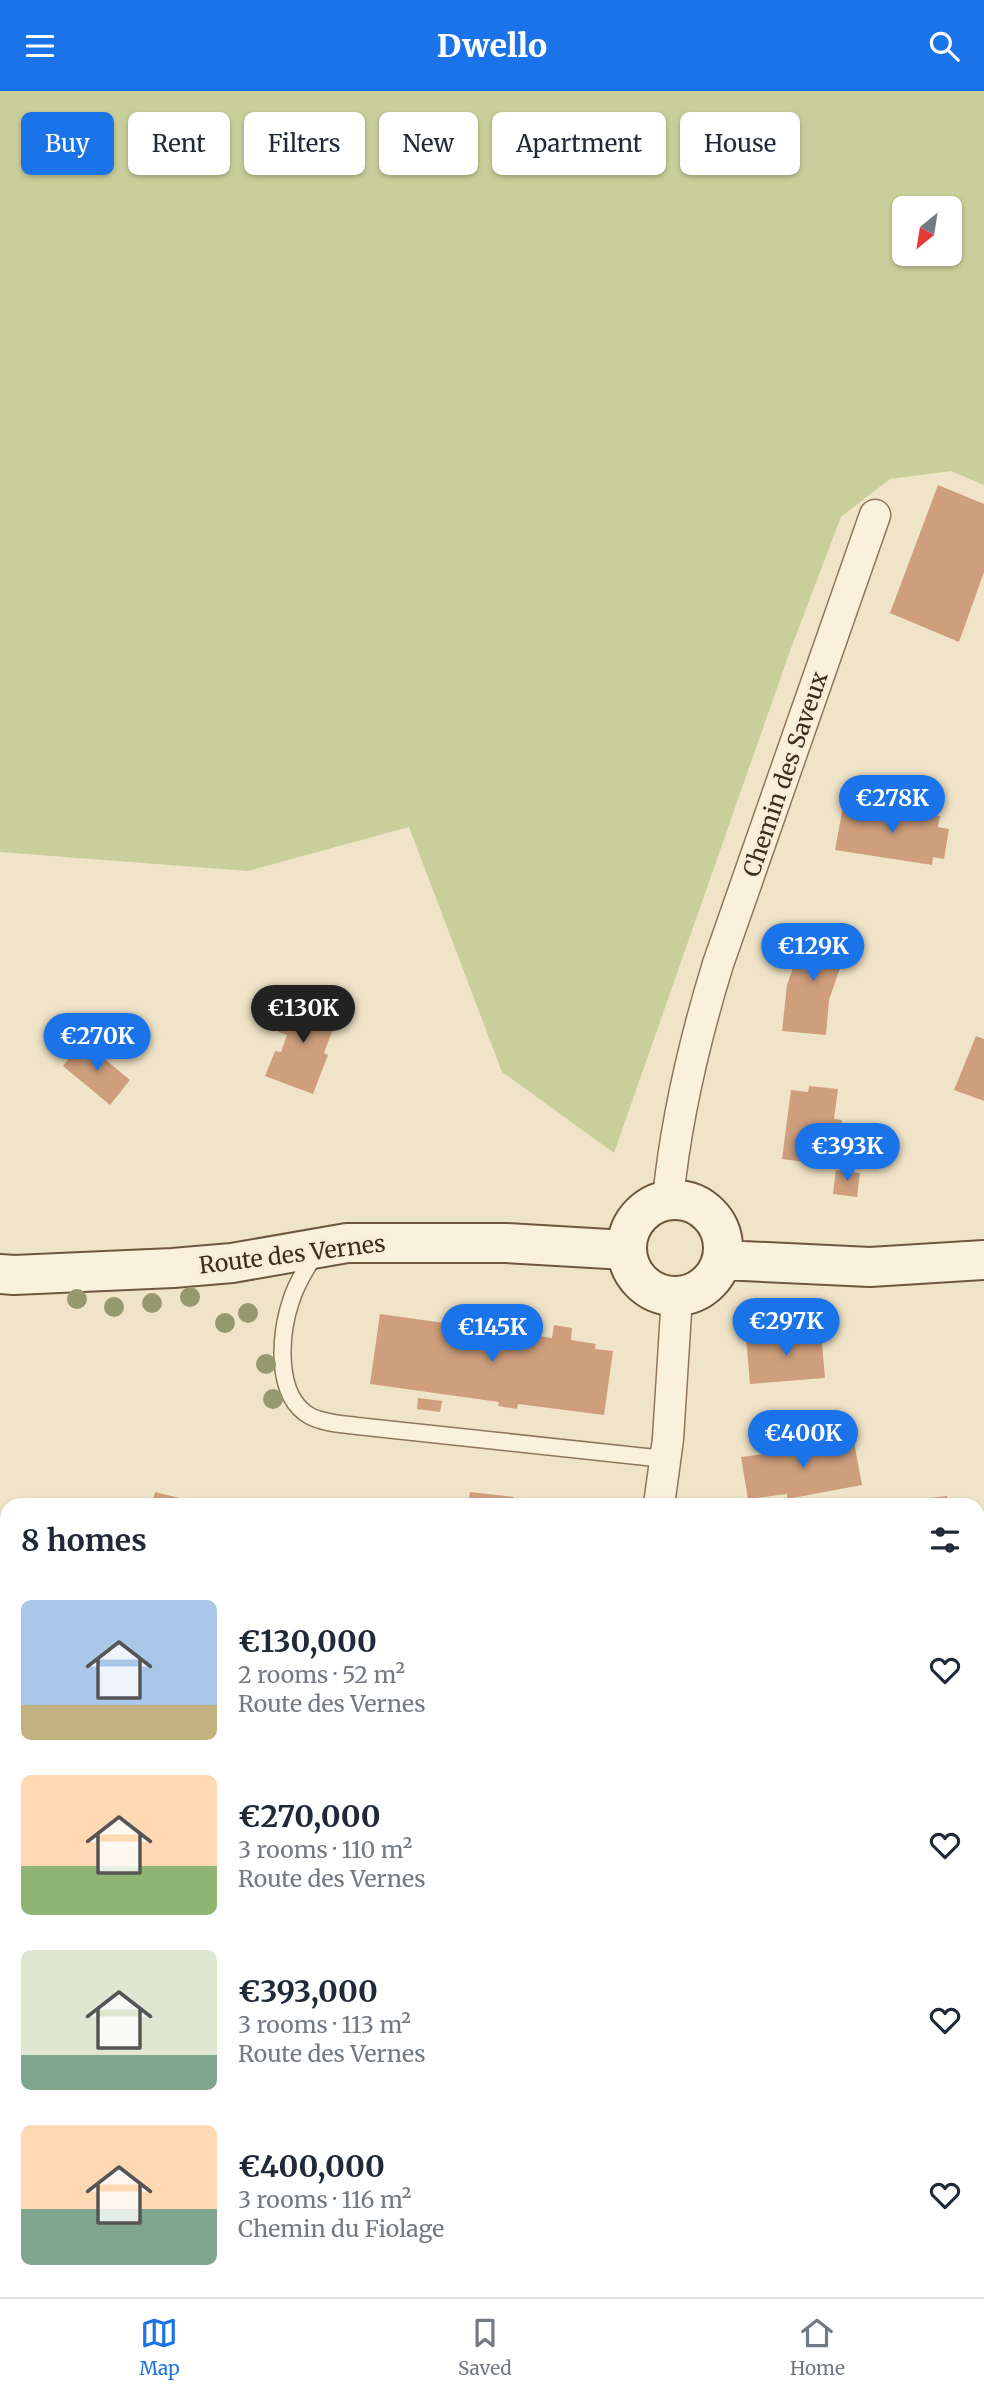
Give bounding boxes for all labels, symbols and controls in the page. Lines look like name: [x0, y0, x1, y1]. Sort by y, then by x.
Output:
text: Dwello: [437, 26, 547, 66]
icon: menu: [21, 27, 59, 65]
icon: search: [925, 27, 963, 65]
chip: Buy: [21, 112, 114, 175]
chip: Rent: [128, 112, 230, 175]
chip: Filters: [244, 112, 365, 175]
chip: New: [379, 112, 478, 175]
chip: Apartment: [492, 112, 666, 175]
chip: House: [680, 112, 800, 175]
north arrow: [892, 196, 962, 266]
map controls: [892, 196, 962, 266]
street label: Chemin des Saveux: [736, 667, 834, 880]
pin: €278K: [843, 775, 941, 835]
text: €278K: [855, 783, 929, 812]
pin: €129K: [764, 923, 862, 983]
text: €129K: [777, 931, 849, 960]
pin: €130K: [254, 985, 352, 1045]
text: €130K: [267, 993, 339, 1022]
pin: €270K: [48, 1013, 146, 1073]
text: €270K: [60, 1021, 134, 1050]
pin: €393K: [798, 1123, 896, 1183]
text: €393K: [811, 1131, 883, 1160]
street label: Route des Vernes: [197, 1228, 387, 1280]
pin: €297K: [737, 1299, 835, 1358]
pin: €145K: [443, 1305, 541, 1364]
text: €297K: [749, 1306, 823, 1335]
text: €145K: [457, 1312, 527, 1341]
pin: €400K: [754, 1411, 852, 1470]
text: €400K: [764, 1418, 842, 1447]
text: 8 homes: [21, 1521, 147, 1559]
icon: filters: [926, 1521, 964, 1559]
text: €130,000: [238, 1622, 377, 1660]
icon: home: [77, 1628, 161, 1712]
icon: heart: [926, 1651, 964, 1689]
text: 2 rooms · 52 m²: [238, 1660, 405, 1689]
text: Route des Vernes: [238, 1689, 425, 1718]
text: €270,000: [238, 1797, 381, 1835]
icon: home: [77, 1803, 161, 1887]
icon: heart: [926, 1826, 964, 1864]
text: 3 rooms · 110 m²: [238, 1835, 412, 1864]
text: Route des Vernes: [238, 1864, 425, 1893]
text: €393,000: [238, 1972, 378, 2010]
icon: home: [77, 1978, 161, 2062]
icon: heart: [926, 2001, 964, 2039]
text: 3 rooms · 113 m²: [238, 2010, 411, 2039]
text: Route des Vernes: [238, 2039, 425, 2068]
text: €400,000: [238, 2147, 385, 2185]
icon: home: [77, 2153, 161, 2237]
icon: heart: [926, 2176, 964, 2214]
text: 3 rooms · 116 m²: [238, 2185, 412, 2214]
text: Chemin du Fiolage: [238, 2214, 444, 2243]
tab: Map: [139, 2314, 180, 2380]
tab: Saved: [458, 2314, 512, 2380]
tab: Home: [790, 2314, 845, 2380]

